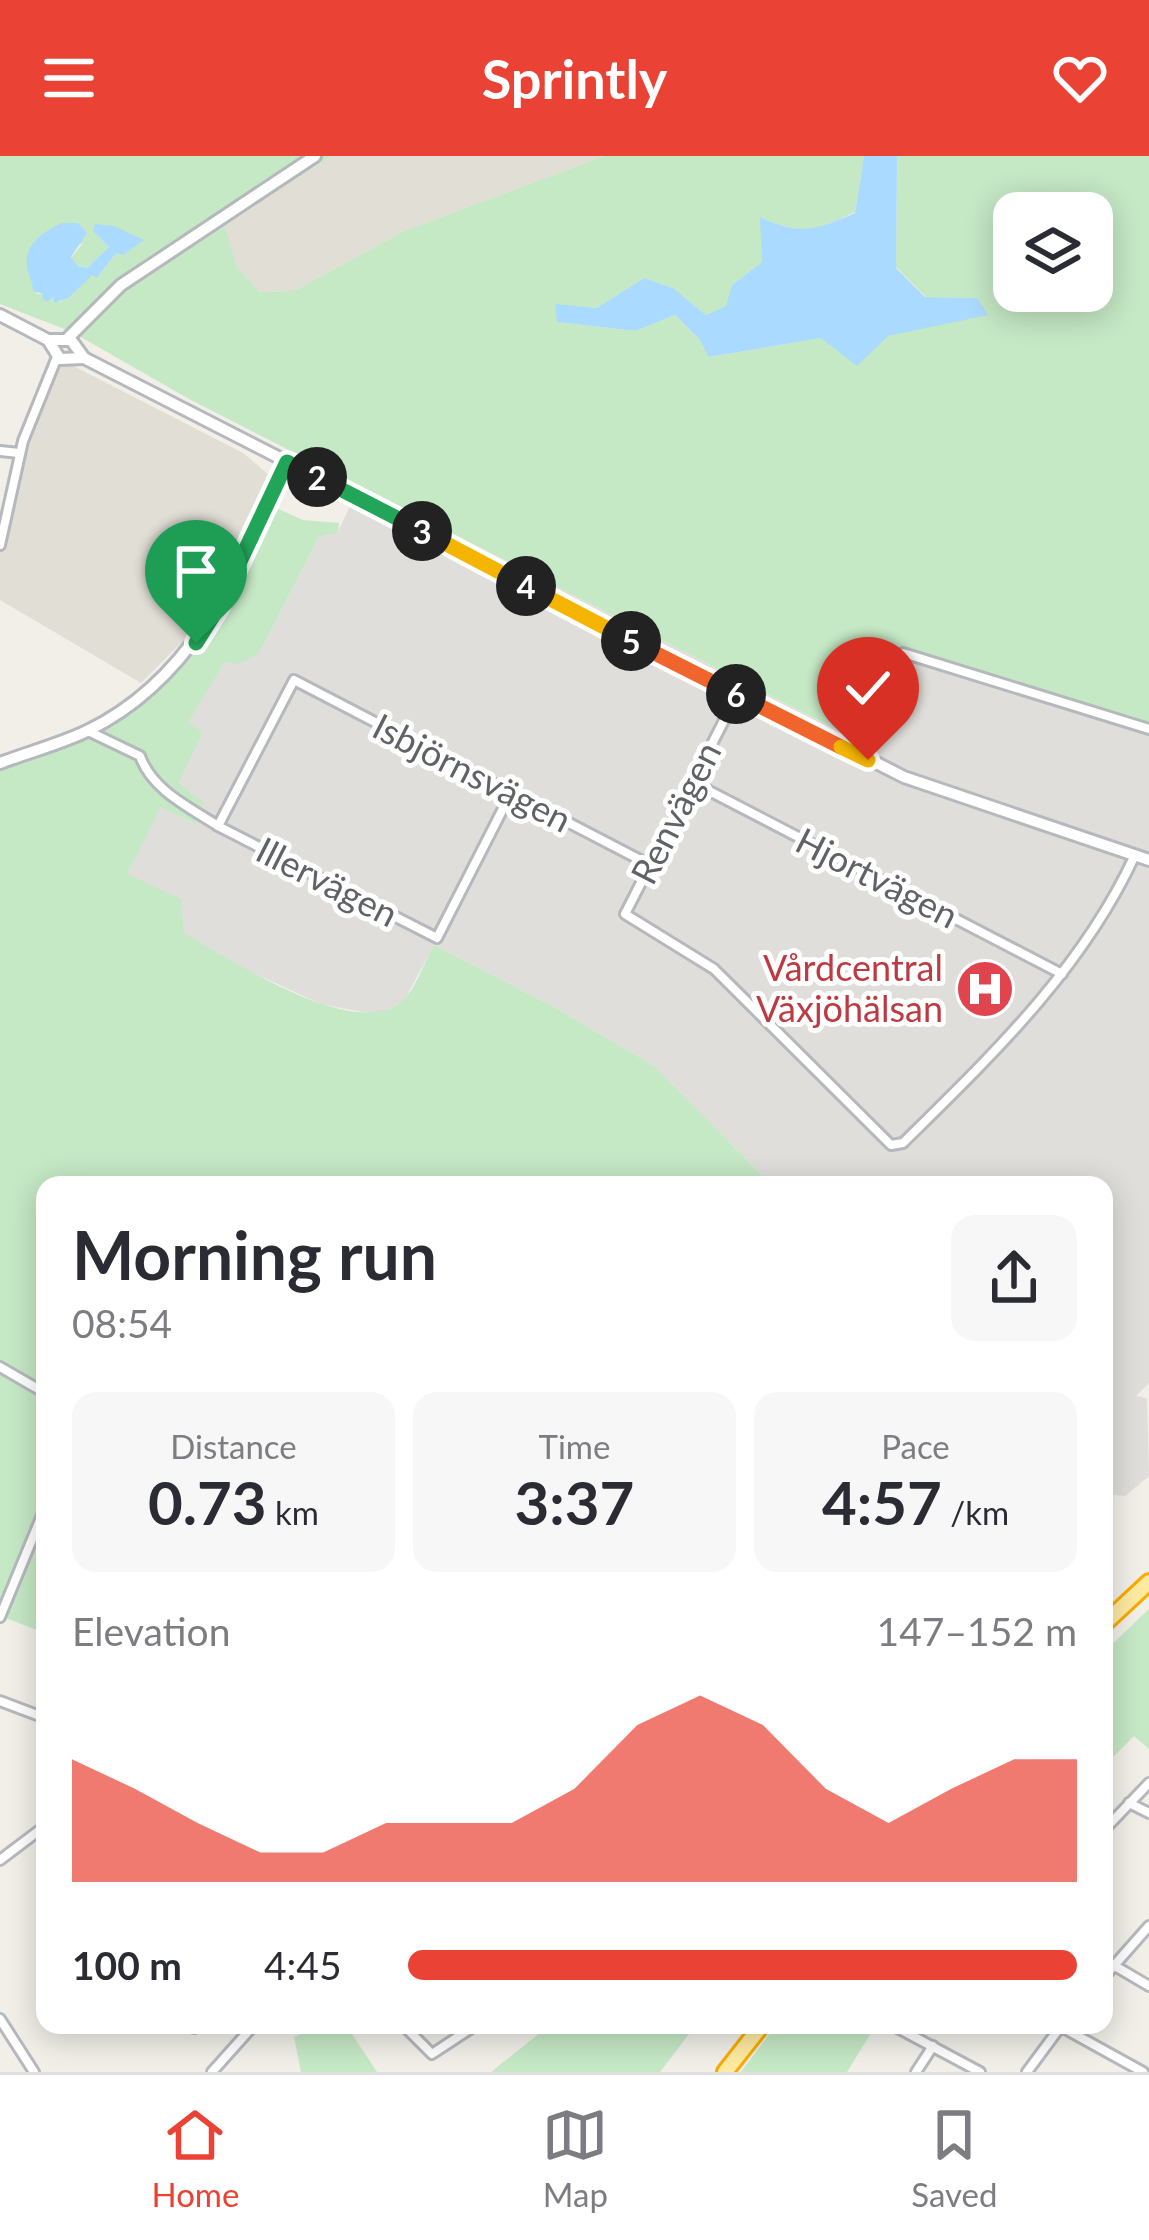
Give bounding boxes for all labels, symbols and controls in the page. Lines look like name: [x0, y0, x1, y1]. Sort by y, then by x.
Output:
icon: menu: [36, 45, 102, 111]
icon: heart: [1047, 45, 1113, 111]
text: Sprintly: [482, 46, 667, 111]
map controls: [993, 192, 1113, 312]
button: layers: [993, 192, 1113, 312]
pin: 2: [287, 447, 347, 507]
text: 2: [307, 457, 327, 497]
pin: 3: [392, 501, 452, 561]
text: 3: [412, 511, 432, 551]
pin: [145, 520, 247, 643]
icon: arrive: [163, 538, 229, 604]
pin: 4: [496, 556, 556, 616]
text: 4: [516, 566, 536, 606]
pin: 5: [601, 611, 661, 671]
text: 5: [621, 621, 641, 661]
pin: [817, 637, 919, 760]
icon: check: [835, 655, 901, 721]
pin: 6: [706, 664, 766, 724]
text: 6: [726, 674, 746, 714]
street label: Isbjörnsvägen: [366, 703, 579, 841]
street label: Renvägen: [621, 734, 730, 891]
street label: Hjortvägen: [789, 818, 966, 937]
street label: Illervägen: [250, 827, 405, 935]
place label: Vårdcentral Växjöhälsan: [756, 945, 943, 1030]
hospital icon: Vårdcentral Växjöhälsan: [954, 958, 1016, 1020]
text: Morning run: [72, 1215, 437, 1294]
button: share: [951, 1215, 1077, 1341]
text: 08:54: [72, 1300, 172, 1346]
text: Distance: [170, 1426, 297, 1466]
text: Time: [539, 1426, 610, 1466]
text: Pace: [881, 1426, 950, 1466]
text: 0.73: [148, 1466, 267, 1538]
text: 3:37: [515, 1466, 634, 1538]
text: 4:57: [822, 1466, 942, 1538]
text: km: [267, 1492, 319, 1532]
text: /km: [942, 1492, 1009, 1532]
text: Elevation: [72, 1608, 230, 1654]
text: 147–152 m: [877, 1608, 1077, 1654]
text: 100 m: [72, 1942, 182, 1988]
text: 4:45: [264, 1942, 342, 1988]
tab: Home: [151, 2102, 239, 2214]
tab: Map: [542, 2102, 608, 2214]
tab: Saved: [911, 2102, 998, 2214]

